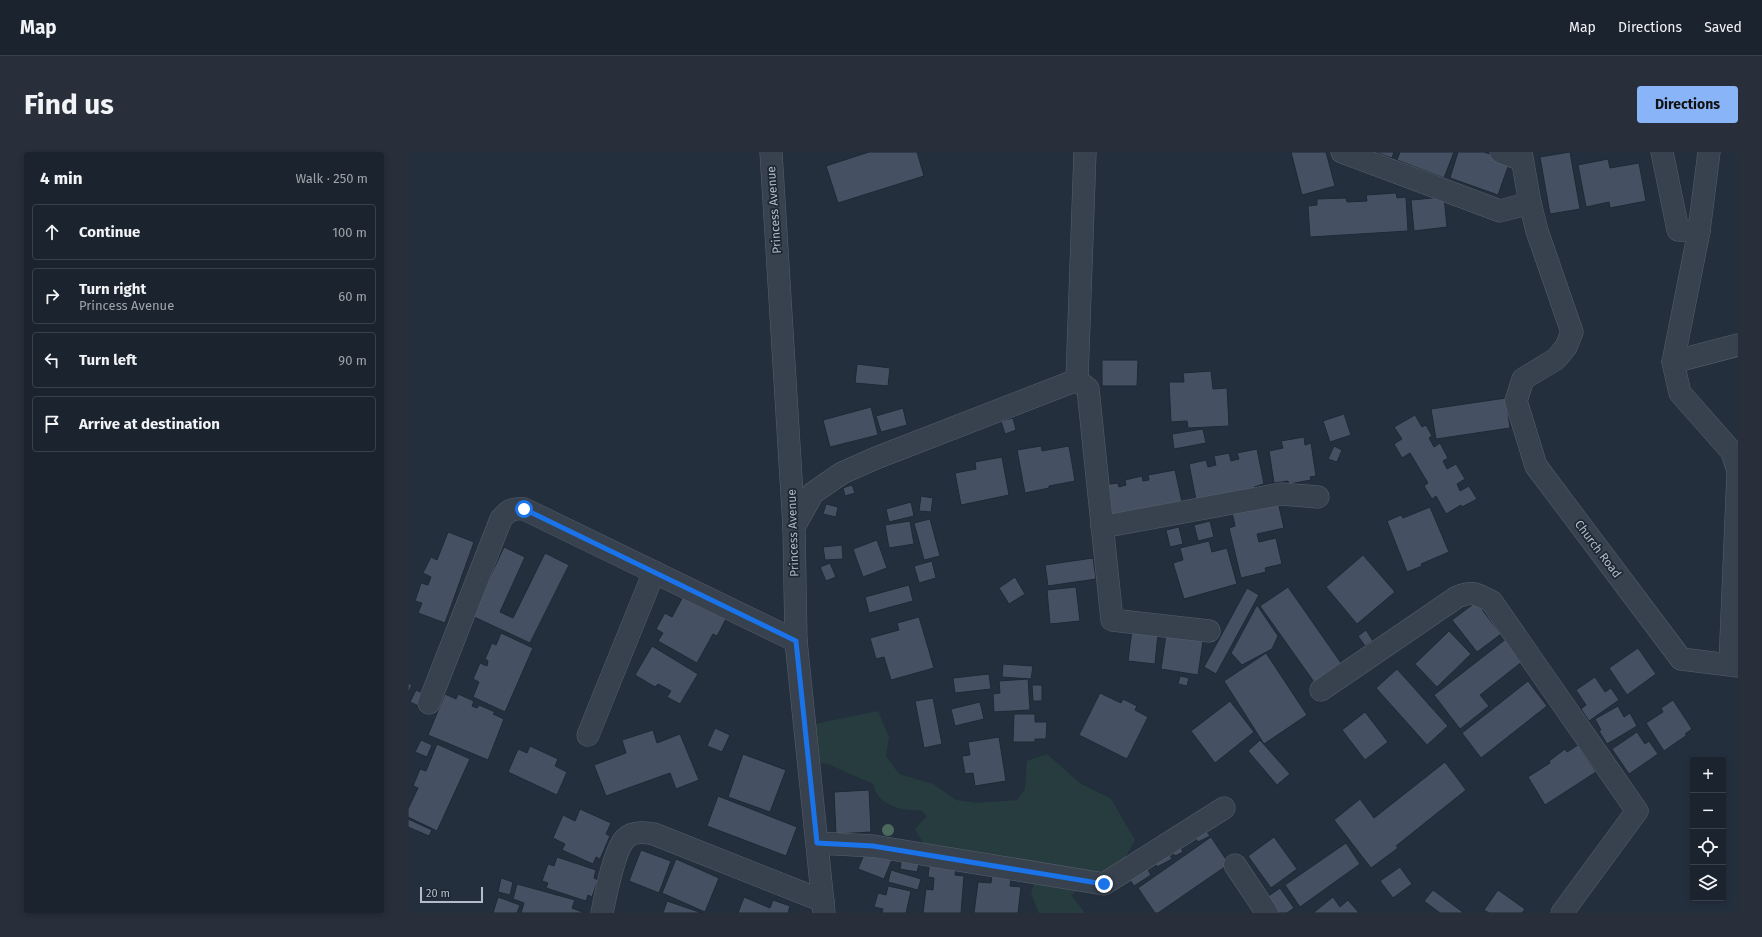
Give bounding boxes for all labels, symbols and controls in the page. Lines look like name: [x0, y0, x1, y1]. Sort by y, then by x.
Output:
text: Map: [20, 16, 57, 39]
text: Map: [1569, 19, 1596, 36]
text: Directions: [1618, 19, 1682, 36]
text: Saved: [1704, 19, 1742, 36]
button: Directions: [1637, 86, 1738, 123]
text: Find us: [24, 88, 114, 121]
street label: Princess Avenue: [764, 166, 784, 254]
text: 4 min: [40, 168, 83, 189]
text: Walk · 250 m: [295, 171, 368, 186]
icon: ahead: [41, 221, 63, 243]
text: Continue: [79, 223, 140, 241]
text: 100 m: [332, 225, 367, 240]
text: Turn right: [79, 280, 146, 298]
icon: right: [41, 285, 63, 307]
text: 60 m: [338, 289, 367, 304]
text: Princess Avenue: [79, 298, 174, 313]
icon: left: [41, 349, 63, 371]
text: Turn left: [79, 351, 137, 369]
text: 90 m: [338, 353, 367, 368]
icon: arrive: [41, 413, 63, 435]
text: Arrive at destination: [79, 415, 220, 433]
street label: Princess Avenue: [784, 489, 802, 577]
route start: [515, 500, 533, 518]
street label: Church Road: [1572, 517, 1624, 581]
map controls: [1690, 757, 1726, 901]
button: +: [1690, 757, 1726, 793]
button: −: [1690, 793, 1726, 829]
button: locate: [1690, 829, 1726, 865]
button: layers: [1690, 865, 1726, 901]
route end: [1095, 875, 1113, 893]
scale bar: [420, 885, 483, 904]
text: 20 m: [426, 887, 450, 900]

